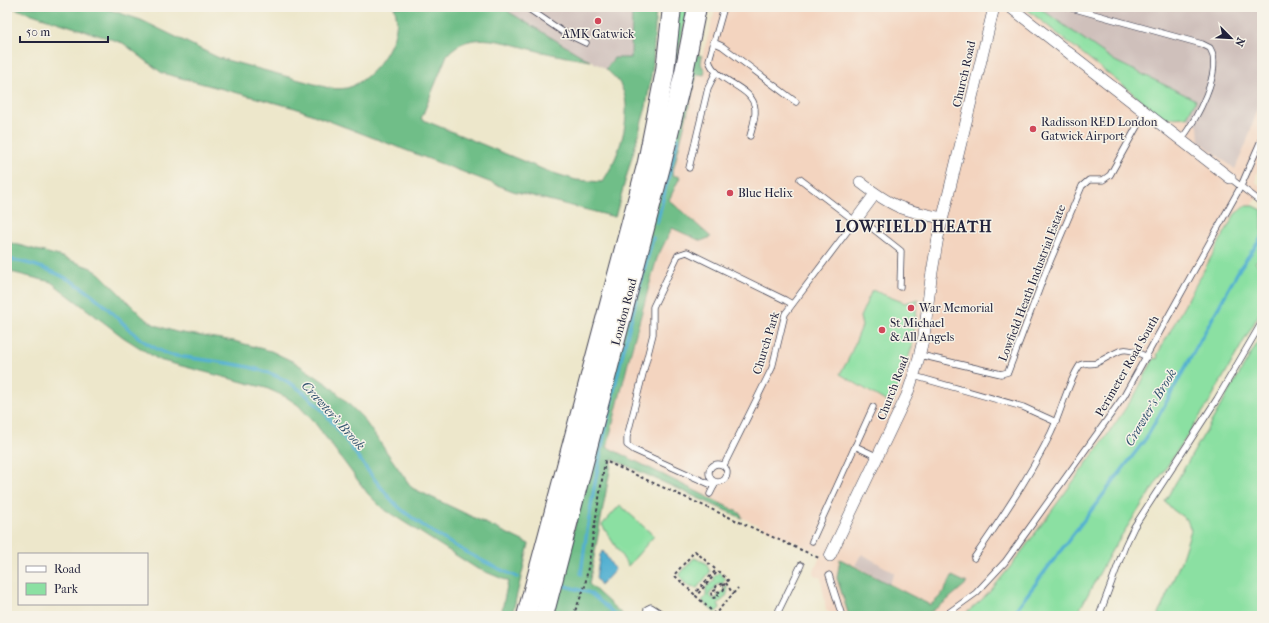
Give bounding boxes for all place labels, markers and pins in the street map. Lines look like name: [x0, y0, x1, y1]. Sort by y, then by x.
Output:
marker: AMK Gatwick: [593, 16, 603, 26]
place label: AMK Gatwick: [561, 27, 635, 41]
place label: Radisson RED London Gatwick Airport: [1041, 115, 1157, 143]
marker: Radisson RED London Gatwick Airport: [1028, 124, 1038, 134]
place label: Blue Helix: [738, 186, 793, 200]
marker: Blue Helix: [725, 188, 735, 198]
place label: War Memorial: [918, 301, 994, 315]
marker: War Memorial: [906, 303, 916, 313]
place label: St Michael & All Angels: [890, 316, 955, 344]
marker: St Michael & All Angels: [877, 325, 887, 335]

